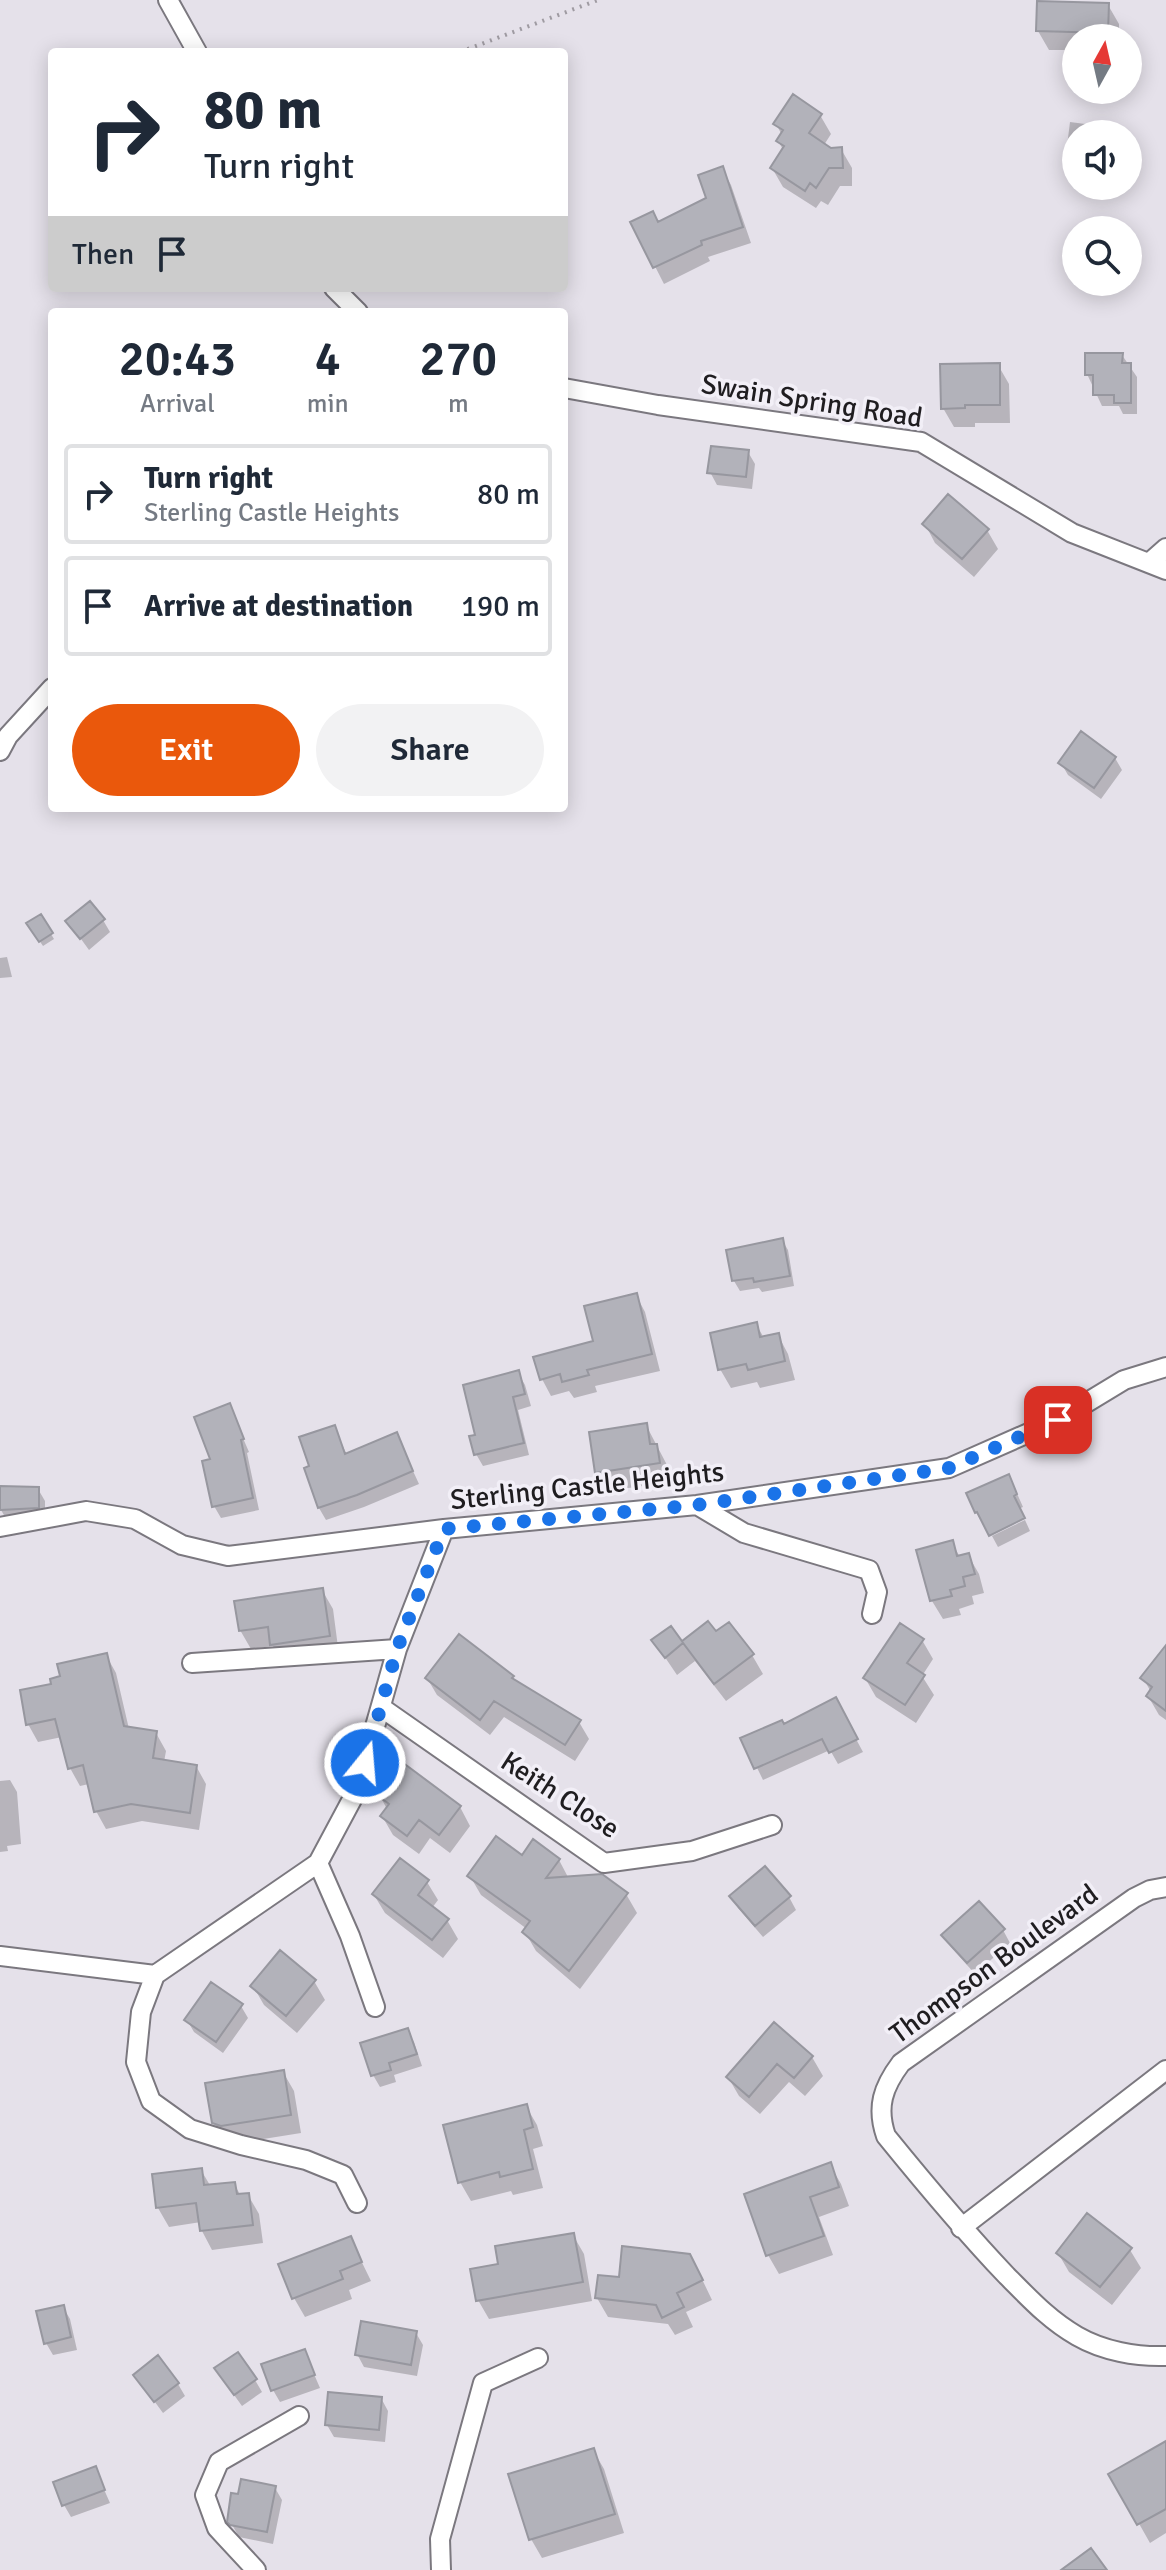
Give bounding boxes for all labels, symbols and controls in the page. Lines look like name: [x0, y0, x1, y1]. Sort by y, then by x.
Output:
north arrow: [1062, 24, 1142, 104]
map controls: [1062, 24, 1142, 296]
text: 80 m: [204, 75, 322, 144]
icon: right: [72, 80, 176, 184]
button: sound: [1062, 120, 1142, 200]
text: Turn right: [204, 144, 354, 189]
button: search: [1062, 216, 1142, 296]
icon: arrive: [150, 232, 194, 276]
text: Then: [72, 236, 134, 273]
text: 20:43: [119, 330, 236, 389]
text: 4: [315, 330, 341, 389]
text: 270: [419, 330, 497, 389]
street label: Swain Spring Road: [699, 367, 925, 435]
text: Arrival: [140, 388, 215, 420]
text: min: [307, 388, 349, 420]
text: m: [448, 388, 469, 420]
text: Turn right: [144, 460, 273, 497]
icon: right: [76, 472, 120, 516]
text: 80 m: [477, 476, 540, 513]
text: Sterling Castle Heights: [144, 497, 399, 529]
icon: arrive: [76, 584, 120, 628]
text: Arrive at destination: [144, 588, 413, 625]
text: 190 m: [461, 588, 540, 625]
button: Exit: [72, 704, 300, 796]
button: Share: [316, 704, 544, 796]
pin: [1024, 1386, 1092, 1454]
icon: arrive: [1036, 1398, 1080, 1442]
street label: Sterling Castle Heights: [448, 1455, 726, 1517]
position arrow: [323, 1721, 407, 1805]
street label: Keith Close: [494, 1744, 626, 1846]
street label: Thompson Boulevard: [883, 1877, 1105, 2051]

